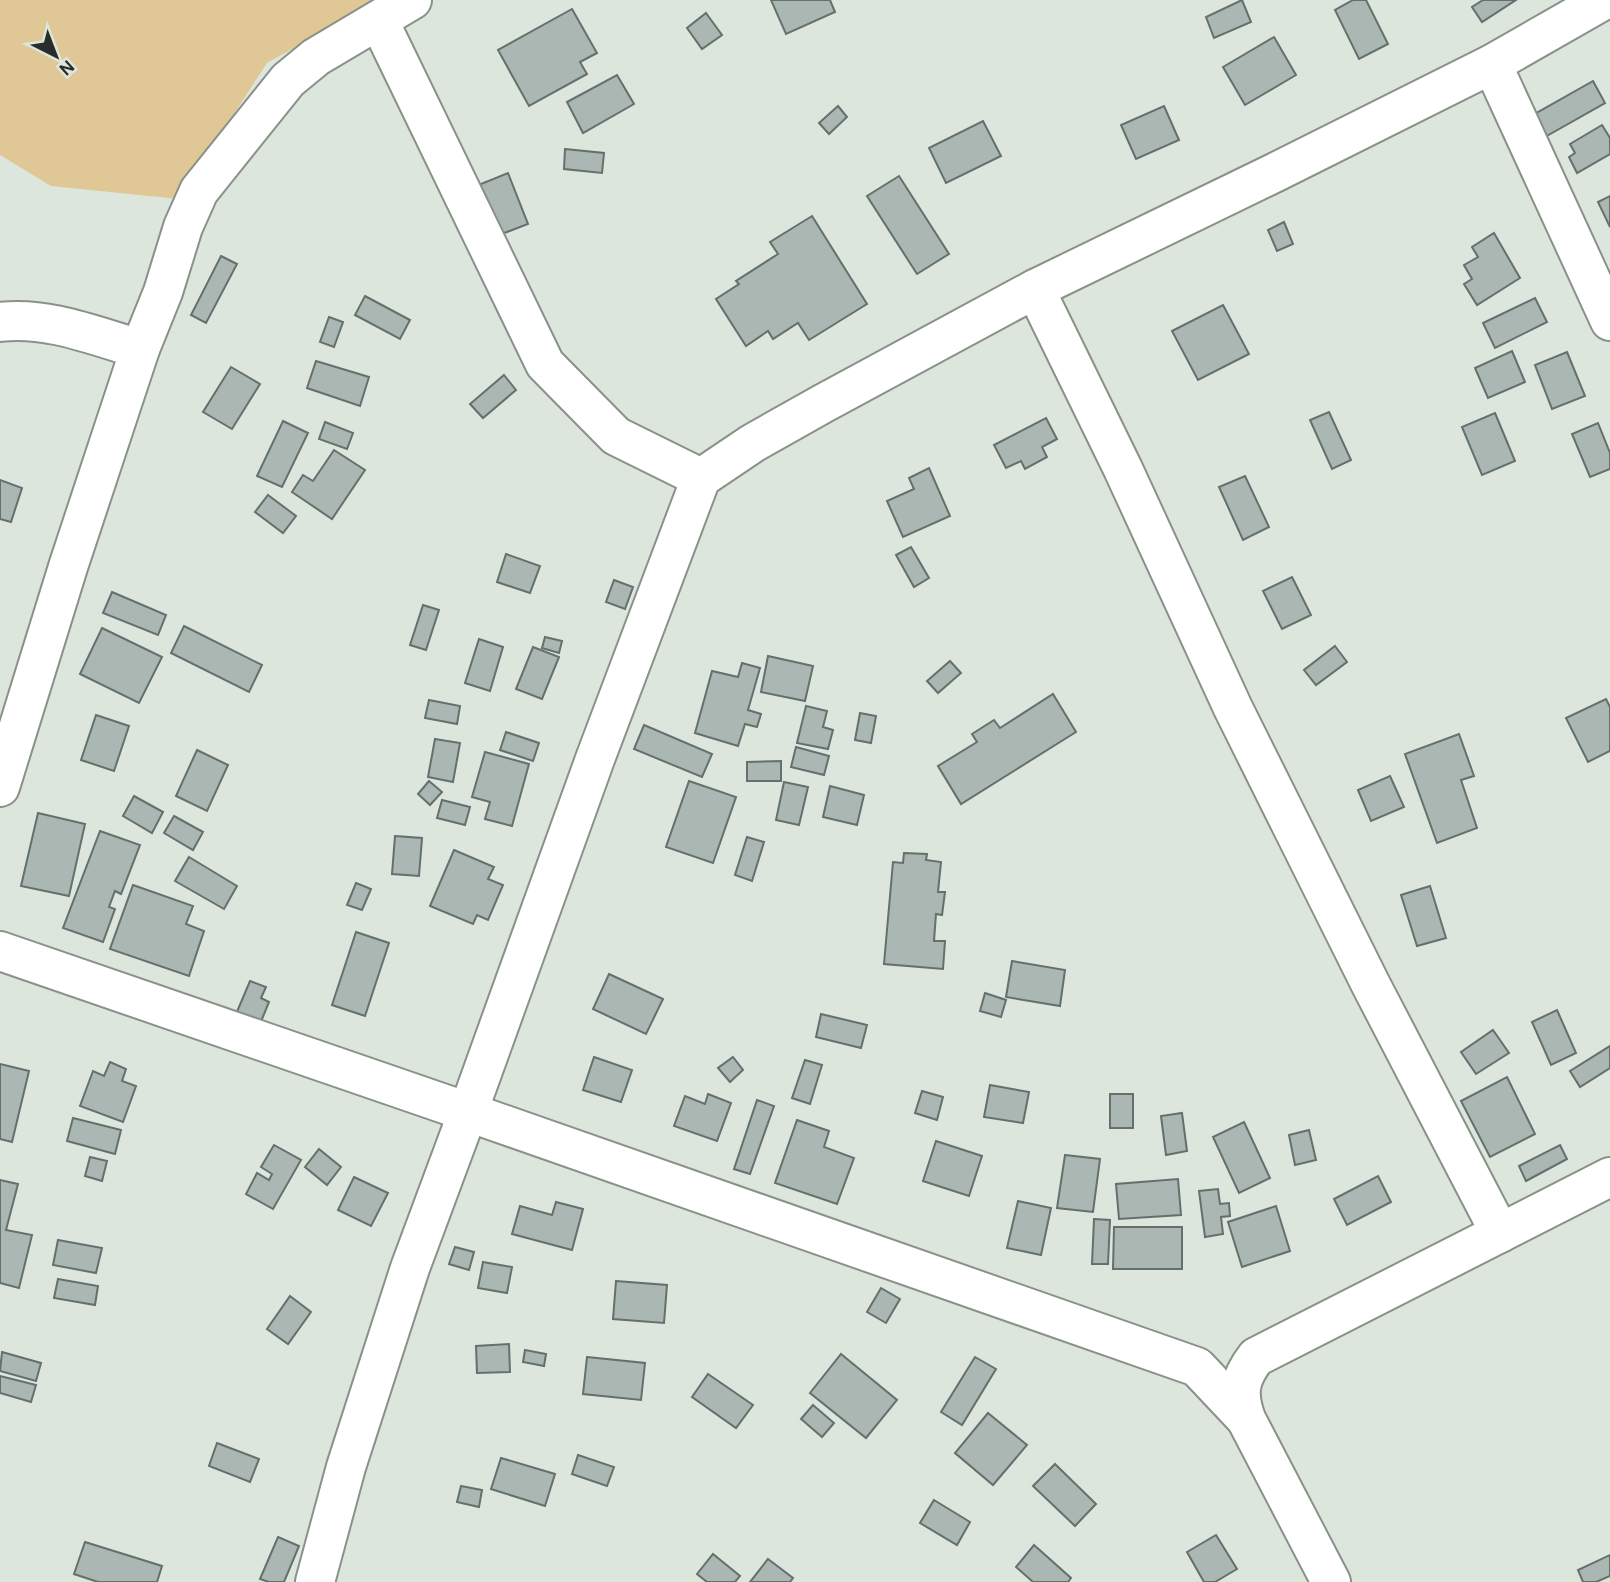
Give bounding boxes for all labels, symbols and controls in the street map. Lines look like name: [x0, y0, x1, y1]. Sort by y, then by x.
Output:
north arrow: [21, 21, 91, 91]
text: N: [54, 55, 79, 81]

